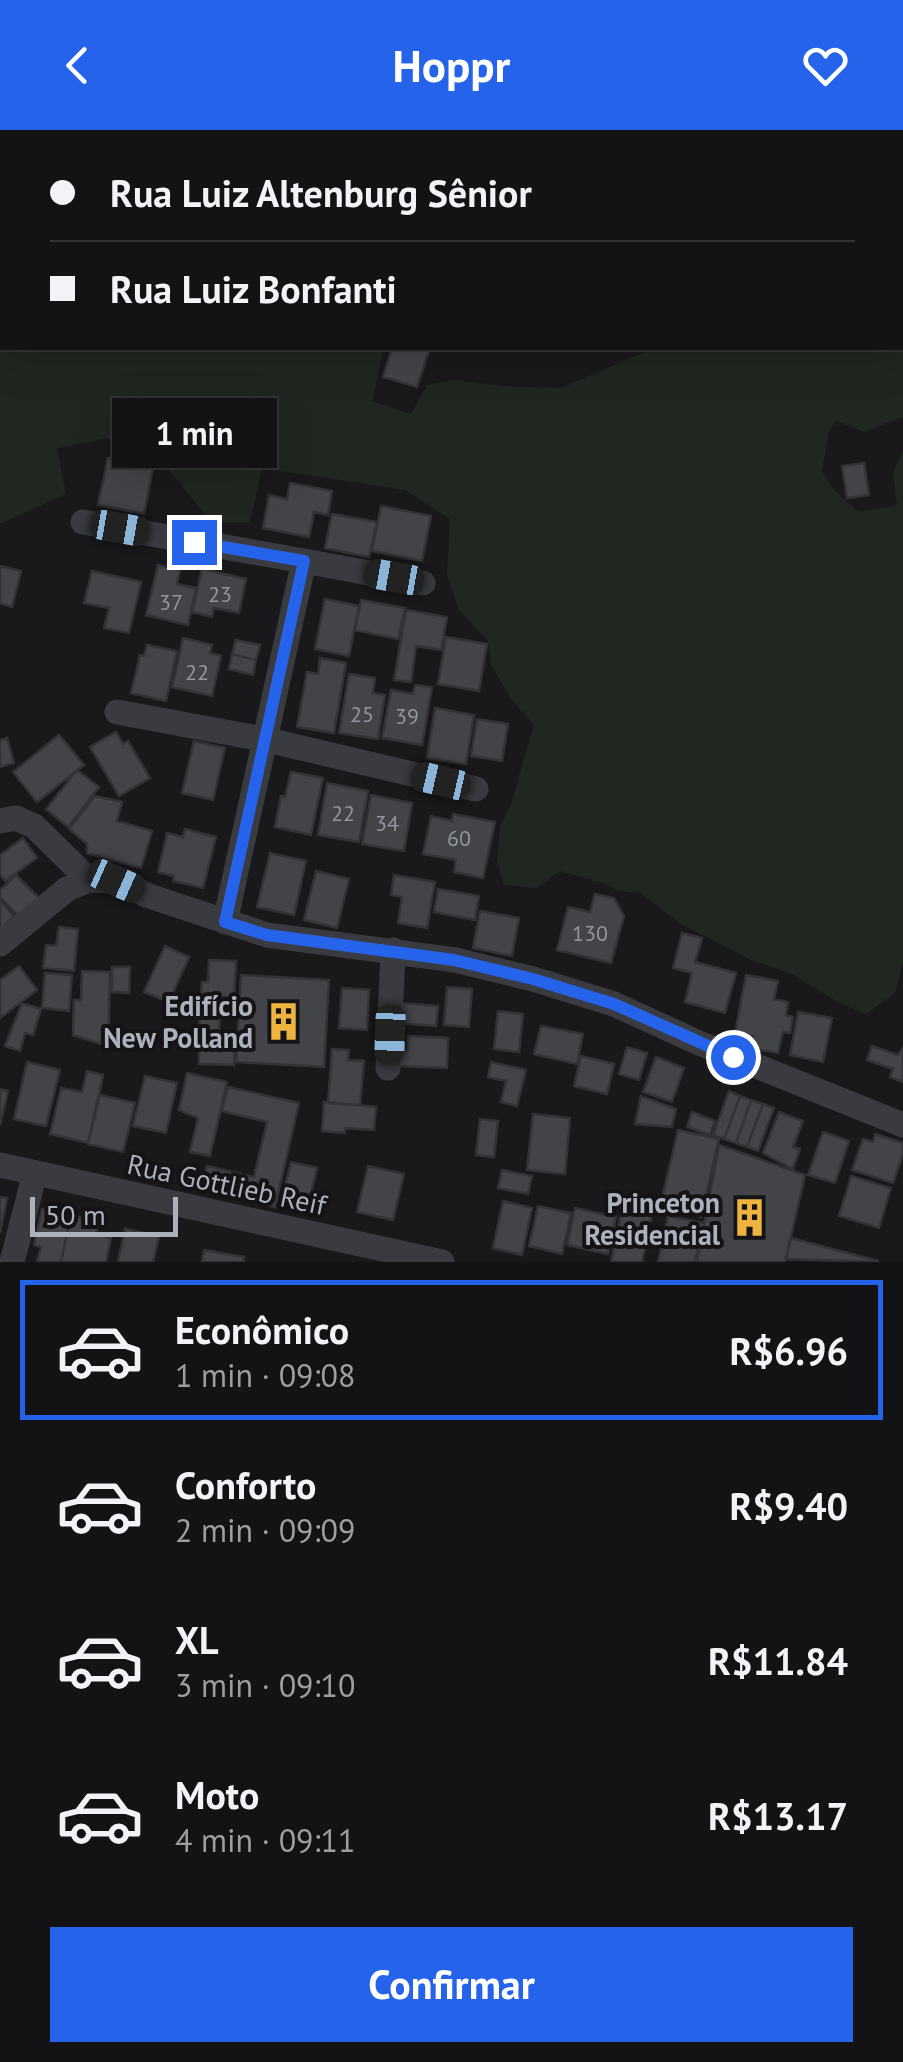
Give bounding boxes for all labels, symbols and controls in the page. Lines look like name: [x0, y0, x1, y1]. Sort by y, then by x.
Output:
text: Hoppr: [393, 36, 510, 94]
icon: back: [50, 38, 105, 93]
icon: heart: [798, 38, 853, 93]
text: Rua Luiz Altenburg Sênior: [110, 168, 532, 217]
text: Rua Luiz Bonfanti: [110, 264, 397, 313]
callout: 1 min: [111, 397, 276, 467]
text: 1 min: [155, 412, 234, 454]
car: [88, 508, 152, 548]
route end: [172, 520, 217, 565]
car: [362, 557, 426, 597]
house number: 23: [208, 580, 232, 608]
house number: 37: [159, 588, 183, 616]
house number: 22: [185, 658, 209, 686]
house number: 25: [350, 700, 374, 728]
house number: 39: [395, 702, 419, 730]
car: [408, 760, 474, 802]
house number: 22: [331, 799, 355, 827]
house number: 34: [375, 809, 399, 837]
house number: 60: [447, 824, 471, 852]
car: [82, 855, 150, 907]
house number: 130: [572, 919, 608, 947]
place label: Edifício New Polland: [103, 987, 253, 1056]
building icon: Edifício New Polland: [262, 1000, 304, 1042]
car: [374, 1004, 406, 1066]
route start: [711, 1035, 756, 1080]
street label: Rua Gottlieb Reif: [124, 1145, 331, 1223]
place label: Princeton Residencial: [585, 1184, 721, 1253]
scale bar: [30, 1192, 178, 1236]
text: 50 m: [45, 1196, 106, 1233]
building icon: Princeton Residencial: [729, 1197, 771, 1239]
icon: car: [55, 1305, 145, 1395]
text: Econômico: [175, 1305, 349, 1354]
text: R$6.96: [730, 1326, 848, 1375]
text: 1 min · 09:08: [175, 1354, 355, 1396]
icon: car: [55, 1460, 145, 1550]
text: Conforto: [175, 1460, 316, 1509]
text: R$9.40: [730, 1481, 848, 1530]
text: 2 min · 09:09: [175, 1509, 355, 1551]
icon: car: [55, 1615, 145, 1705]
text: XL: [175, 1615, 219, 1664]
text: R$11.84: [708, 1636, 848, 1685]
text: 3 min · 09:10: [175, 1664, 355, 1706]
icon: car: [55, 1770, 145, 1860]
text: Moto: [175, 1770, 259, 1819]
text: R$13.17: [708, 1791, 848, 1840]
text: 4 min · 09:11: [175, 1819, 355, 1861]
button: Confirmar: [50, 1927, 853, 2042]

